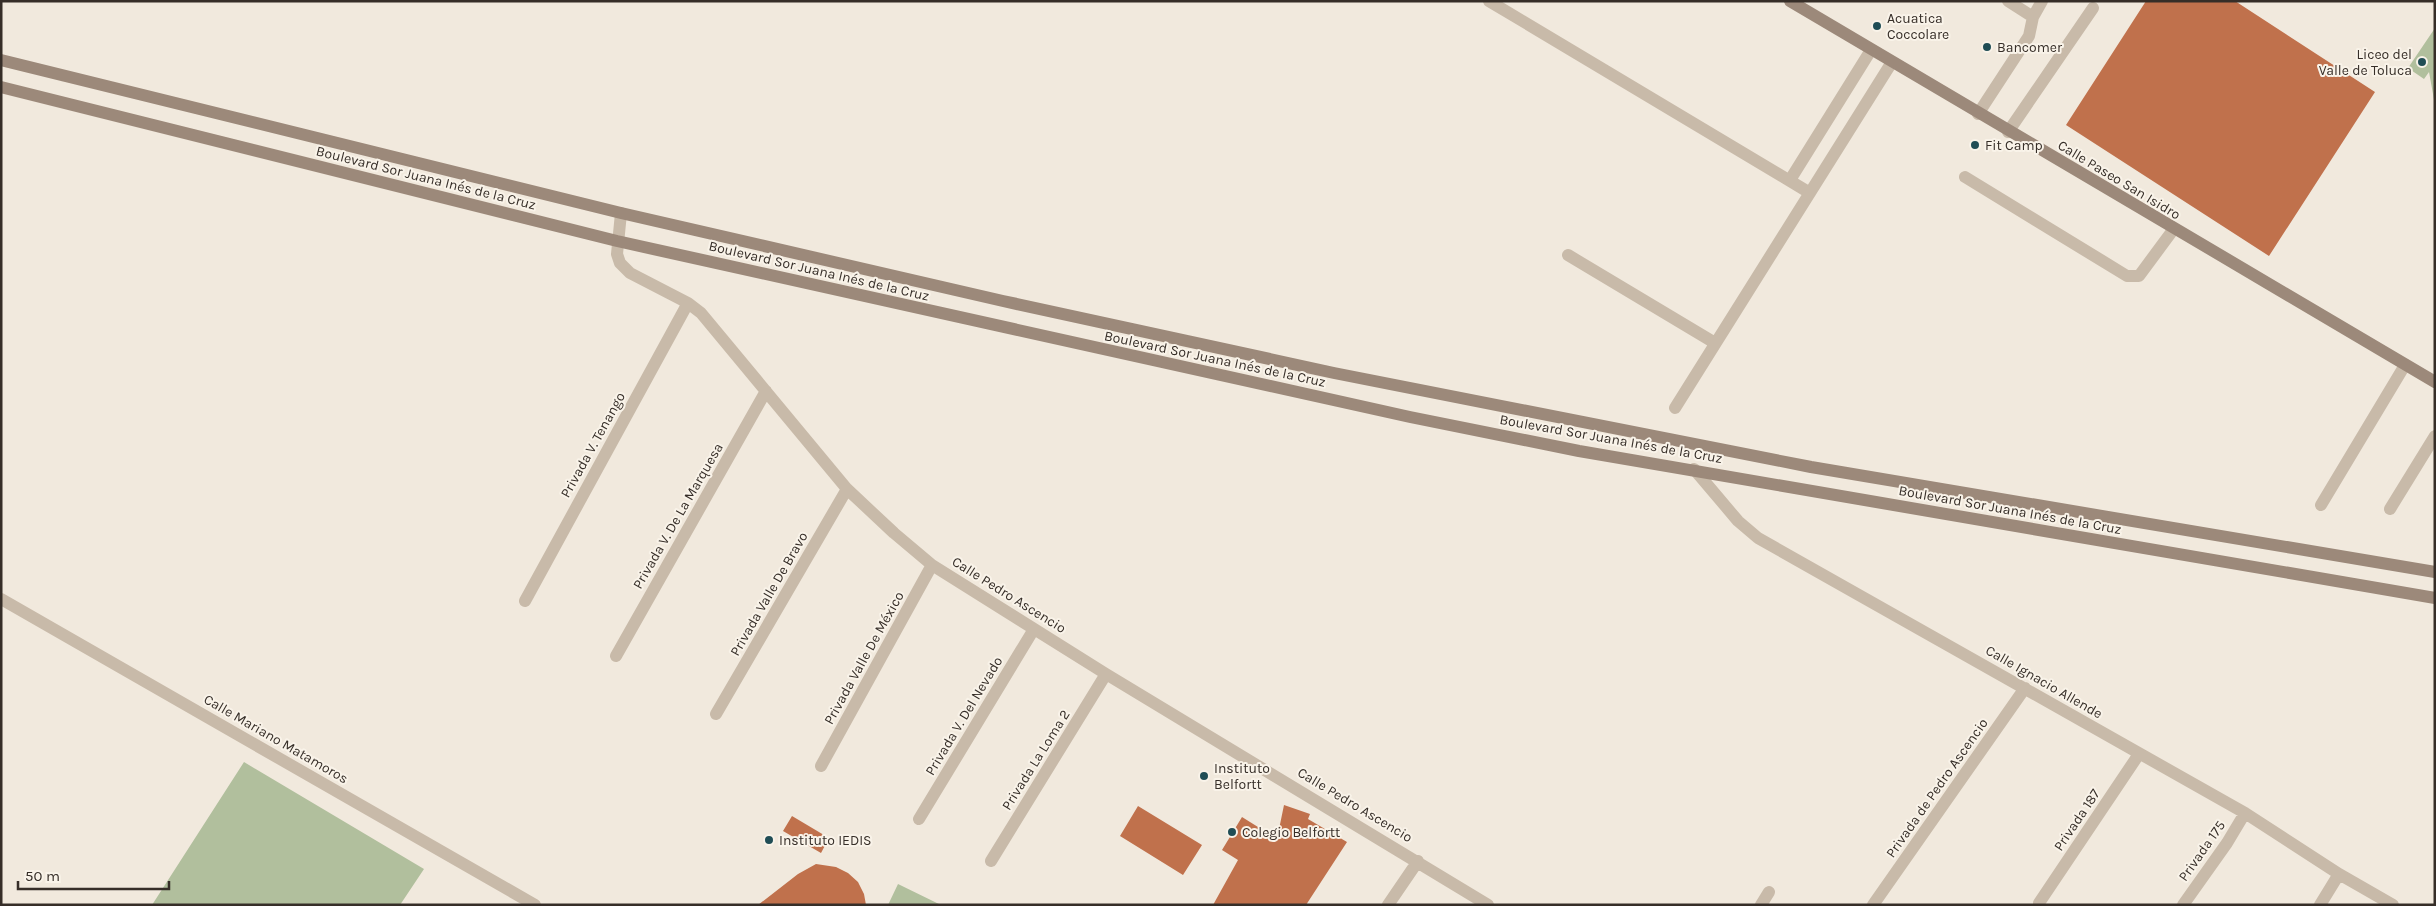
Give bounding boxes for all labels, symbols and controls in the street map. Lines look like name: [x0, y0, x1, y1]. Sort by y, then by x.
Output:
place label: Acuatica Coccolare: [1887, 10, 1949, 43]
marker: Acuatica Coccolare: [1871, 20, 1883, 32]
place label: Bancomer: [1997, 39, 2063, 56]
marker: Bancomer: [1981, 41, 1993, 53]
place label: Liceo del Valle de Toluca: [2319, 46, 2412, 79]
marker: Liceo del Valle de Toluca: [2416, 56, 2428, 68]
place label: Fit Camp: [1985, 137, 2043, 154]
street label: Calle Paseo San Isidro: [2055, 137, 2183, 223]
marker: Fit Camp: [1969, 139, 1981, 151]
street label: Boulevard Sor Juana Inés de la Cruz: [314, 142, 538, 214]
street label: Boulevard Sor Juana Inés de la Cruz: [707, 237, 931, 305]
street label: Boulevard Sor Juana Inés de la Cruz: [1103, 327, 1327, 391]
street label: Privada V. Tenango: [557, 389, 629, 501]
street label: Boulevard Sor Juana Inés de la Cruz: [1498, 411, 1724, 467]
street label: Privada V. De La Marquesa: [629, 440, 727, 592]
street label: Boulevard Sor Juana Inés de la Cruz: [1897, 482, 2123, 538]
street label: Privada Valle De Bravo: [727, 529, 811, 659]
street label: Calle Pedro Ascencio: [949, 553, 1069, 637]
street label: Privada Valle De México: [820, 588, 908, 728]
street label: Calle Ignacio Allende: [1983, 642, 2105, 722]
street label: Privada V. Del Nevado: [922, 653, 1006, 779]
street label: Calle Mariano Matamoros: [201, 691, 351, 787]
street label: Privada La Loma 2: [998, 707, 1074, 813]
street label: Privada de Pedro Ascencio: [1882, 715, 1992, 861]
place label: Instituto Belfortt: [1214, 760, 1270, 793]
street label: Calle Pedro Ascencio: [1294, 764, 1416, 846]
marker: Instituto Belfortt: [1198, 770, 1210, 782]
street label: Privada 187: [2050, 786, 2104, 854]
street label: Privada 175: [2175, 817, 2229, 885]
place label: Colegio Belfortt: [1242, 824, 1340, 841]
marker: Colegio Belfortt: [1226, 826, 1238, 838]
place label: Instituto IEDIS: [779, 832, 872, 849]
marker: Instituto IEDIS: [763, 834, 775, 846]
scale bar: [18, 858, 169, 890]
text: 50 m: [25, 867, 60, 885]

